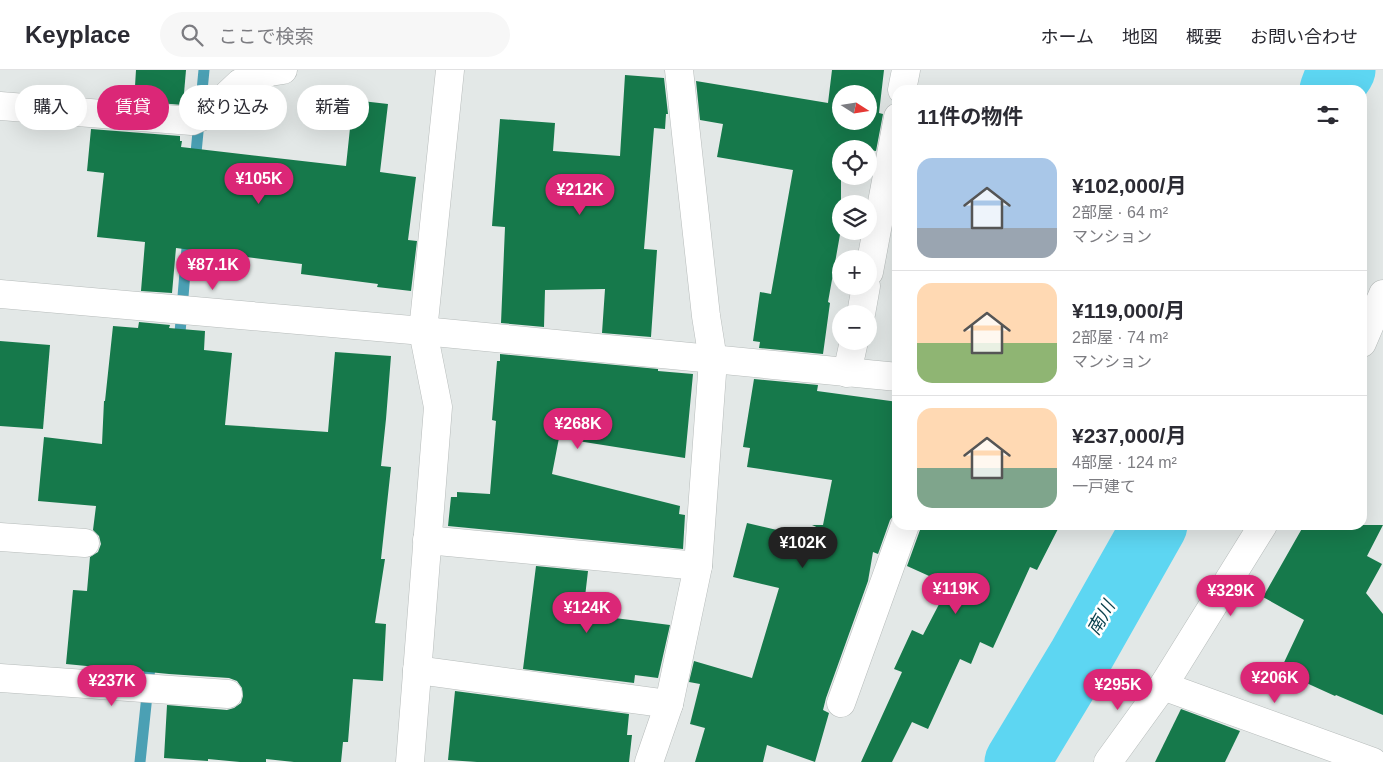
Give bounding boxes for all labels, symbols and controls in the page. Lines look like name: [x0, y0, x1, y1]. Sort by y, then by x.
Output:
search box: [160, 12, 510, 57]
text: Keyplace: [25, 21, 130, 48]
icon: search: [178, 21, 206, 49]
text: ここで検索: [218, 26, 313, 47]
text: ホーム: [1041, 27, 1094, 47]
text: 地図: [1122, 27, 1158, 47]
text: 概要: [1186, 27, 1222, 47]
text: お問い合わせ: [1250, 27, 1358, 47]
chip: 購入: [15, 85, 87, 130]
chip: 賃貸: [97, 85, 169, 130]
chip: 絞り込み: [179, 85, 287, 130]
chip: 新着: [297, 85, 369, 130]
north arrow: [832, 85, 878, 130]
map controls: [832, 85, 877, 350]
icon: filters: [1314, 101, 1342, 129]
text: 11件の物件: [917, 105, 1023, 128]
button: locate: [832, 140, 877, 185]
pin: ¥105K: [224, 162, 294, 205]
text: ¥105K: [235, 170, 283, 187]
pin: ¥212K: [545, 174, 615, 216]
text: ¥102,000/月: [1072, 174, 1186, 197]
icon: home: [957, 178, 1017, 238]
text: ¥212K: [556, 181, 604, 198]
button: layers: [832, 195, 877, 240]
text: 2部屋 · 64 m²: [1072, 204, 1168, 221]
text: マンション: [1072, 228, 1152, 245]
pin: ¥87.1K: [172, 248, 254, 291]
button: +: [832, 250, 877, 295]
text: ¥87.1K: [187, 256, 239, 273]
text: ¥119,000/月: [1072, 299, 1185, 322]
icon: home: [957, 303, 1017, 363]
button: −: [832, 305, 877, 350]
text: 2部屋 · 74 m²: [1072, 329, 1168, 346]
text: マンション: [1072, 353, 1152, 370]
pin: ¥268K: [543, 408, 613, 450]
text: ¥268K: [554, 415, 602, 432]
text: ¥237,000/月: [1072, 424, 1186, 447]
icon: home: [957, 428, 1017, 488]
text: 4部屋 · 124 m²: [1072, 454, 1177, 471]
text: 一戸建て: [1072, 478, 1136, 495]
pin: ¥102K: [768, 526, 838, 569]
text: ¥102K: [779, 534, 827, 551]
pin: ¥119K: [921, 572, 991, 615]
pin: ¥329K: [1196, 574, 1266, 617]
text: ¥119K: [933, 580, 979, 597]
text: ¥329K: [1207, 582, 1255, 599]
pin: ¥124K: [552, 592, 622, 634]
water label: 南川: [1083, 596, 1120, 639]
text: ¥124K: [563, 599, 611, 616]
pin: ¥206K: [1240, 662, 1310, 704]
pin: ¥237K: [77, 664, 147, 707]
pin: ¥295K: [1083, 668, 1153, 711]
text: ¥206K: [1251, 669, 1299, 686]
text: ¥237K: [88, 672, 136, 689]
text: ¥295K: [1094, 676, 1142, 693]

